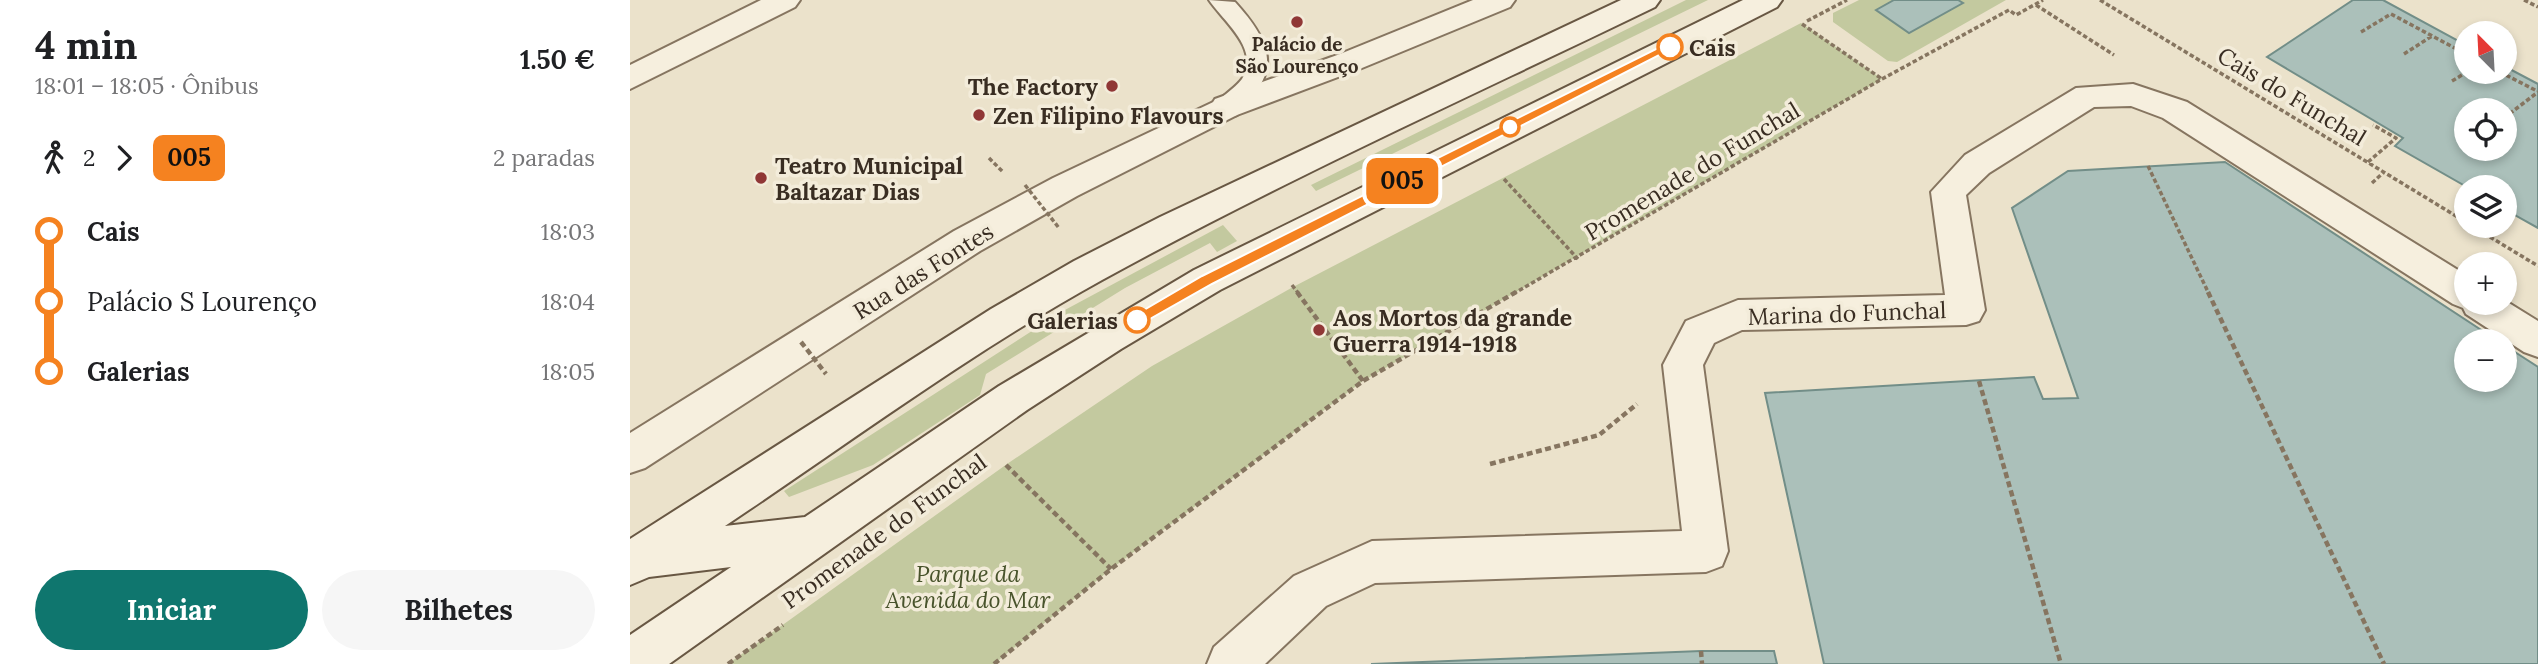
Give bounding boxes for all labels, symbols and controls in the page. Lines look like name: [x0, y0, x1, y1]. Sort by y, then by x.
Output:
marker: Palácio de São Lourenço: [1289, 14, 1305, 30]
text: 4 min: [35, 21, 137, 69]
north arrow: [2454, 21, 2516, 84]
map controls: [2454, 21, 2517, 392]
place label: Palácio de São Lourenço: [1236, 32, 1359, 78]
place label: Cais: [1689, 33, 1736, 62]
marker: Cais: [1657, 34, 1683, 60]
street label: Cais do Funchal: [2212, 40, 2372, 152]
text: 1.50 €: [520, 43, 595, 76]
text: 18:01 – 18:05 · Ônibus: [35, 71, 259, 100]
place label: The Factory: [968, 72, 1098, 101]
marker: The Factory: [1104, 78, 1120, 94]
street label: Promenade do Funchal: [1579, 95, 1805, 247]
button: locate: [2454, 98, 2517, 161]
place label: Zen Filipino Flavours: [993, 101, 1224, 130]
marker: Zen Filipino Flavours: [971, 107, 987, 123]
unlabelled marker: [1500, 117, 1520, 137]
icon: walk: [35, 139, 73, 177]
icon: forward: [105, 139, 143, 177]
text: 005: [167, 142, 211, 173]
text: 2: [83, 143, 95, 172]
text: 2 paradas: [493, 143, 595, 172]
place label: Teatro Municipal Baltazar Dias: [775, 151, 963, 206]
line badge: 005: [1362, 158, 1442, 204]
text: 005: [1380, 165, 1424, 196]
marker: Teatro Municipal Baltazar Dias: [753, 170, 769, 186]
button: layers: [2454, 175, 2517, 238]
text: Cais: [87, 215, 140, 248]
street label: Rua das Fontes: [848, 216, 998, 326]
text: 18:03: [541, 217, 595, 246]
button: +: [2454, 252, 2517, 315]
text: Palácio S Lourenço: [87, 285, 317, 318]
text: 18:04: [541, 287, 595, 316]
street label: Marina do Funchal: [1747, 295, 1947, 331]
place label: Aos Mortos da grande Guerra 1914-1918: [1333, 303, 1572, 358]
place label: Galerias: [1027, 306, 1118, 335]
marker: Galerias: [1124, 307, 1150, 333]
marker: Aos Mortos da grande Guerra 1914-1918: [1311, 322, 1327, 338]
button: −: [2454, 329, 2517, 392]
text: Galerias: [87, 355, 190, 388]
text: 18:05: [541, 357, 595, 386]
street label: Promenade do Funchal: [776, 447, 992, 615]
park label: Parque da Avenida do Mar: [885, 559, 1051, 614]
button: Iniciar: [35, 570, 308, 650]
button: Bilhetes: [322, 570, 595, 650]

